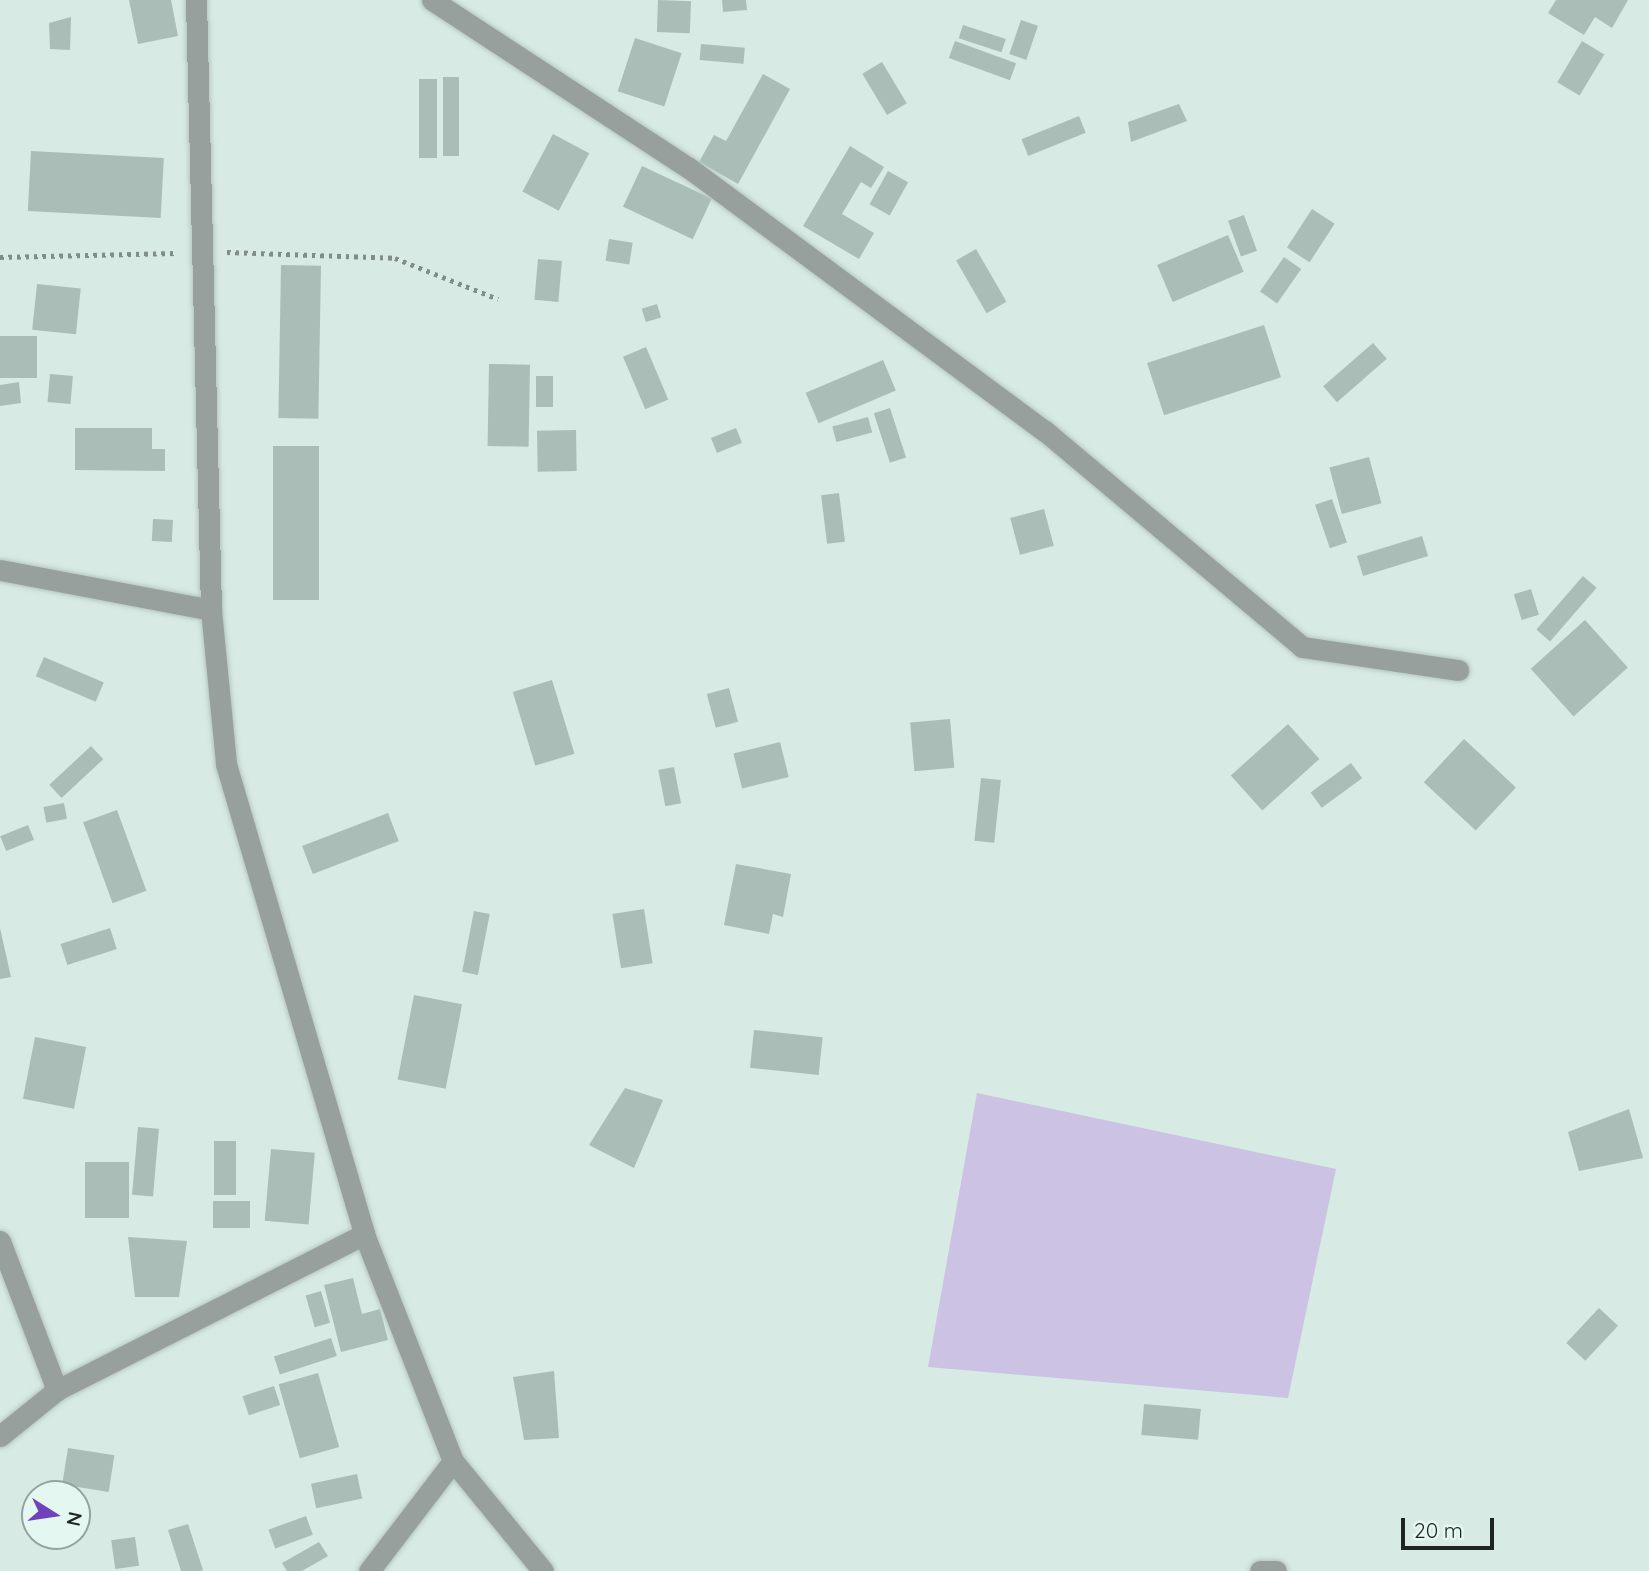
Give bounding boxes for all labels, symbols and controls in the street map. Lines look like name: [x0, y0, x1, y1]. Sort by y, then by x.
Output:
north arrow: [21, 1480, 91, 1550]
scale bar: [1404, 1504, 1497, 1548]
text: N: [61, 1510, 88, 1528]
text: 20 m: [1414, 1517, 1463, 1543]

